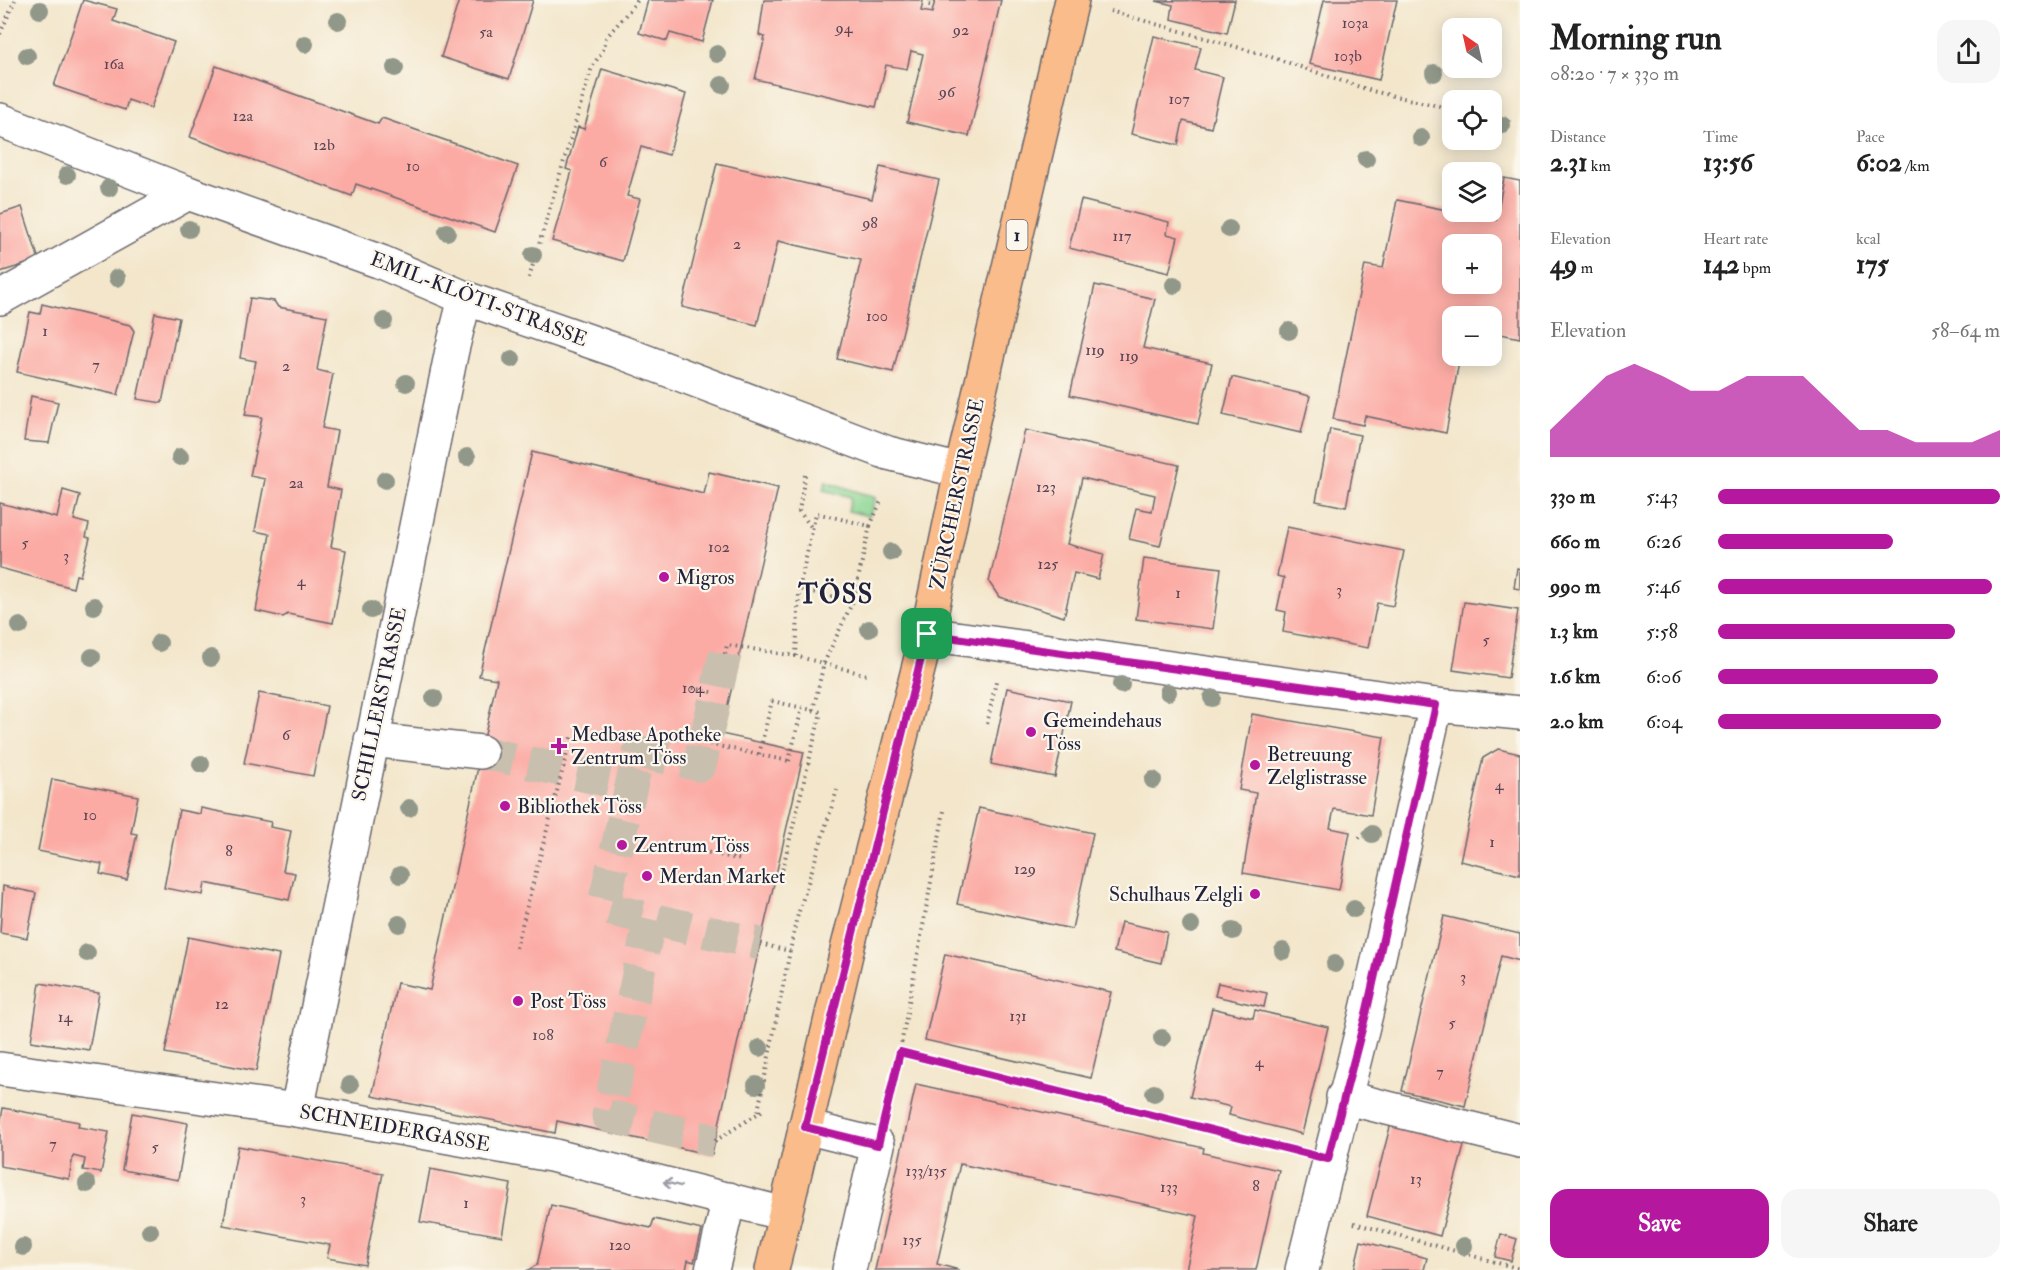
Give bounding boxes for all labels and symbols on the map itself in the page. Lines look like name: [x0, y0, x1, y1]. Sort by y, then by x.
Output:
house number: 103a: [1342, 13, 1369, 33]
house number: 94: [835, 18, 854, 38]
north arrow: [1442, 18, 1502, 78]
house number: 92: [952, 20, 969, 40]
house number: 5a: [479, 22, 493, 42]
house number: 103b: [1334, 46, 1362, 66]
house number: 16a: [104, 54, 125, 74]
house number: 96: [938, 82, 956, 102]
house number: 107: [1168, 89, 1190, 109]
house number: 12a: [233, 106, 254, 126]
house number: 12b: [313, 135, 335, 155]
house number: 6: [599, 152, 608, 172]
house number: 10: [406, 156, 420, 176]
house number: 98: [861, 213, 878, 233]
road number: 1: [1006, 220, 1028, 250]
house number: 117: [1113, 226, 1132, 246]
house number: 2: [733, 234, 741, 254]
street label: EMIL-KLÖTI-STRASSE: [367, 246, 591, 352]
house number: 100: [866, 306, 888, 326]
house number: 1: [42, 321, 48, 341]
house number: 119: [1085, 340, 1105, 360]
house number: 119: [1119, 346, 1139, 366]
house number: 7: [92, 355, 100, 375]
house number: 2: [282, 356, 290, 376]
street label: ZÜRCHERSTRASSE: [924, 396, 990, 592]
house number: 2a: [289, 473, 304, 493]
house number: 123: [1036, 477, 1056, 497]
house number: 5: [21, 533, 29, 553]
house number: 102: [708, 537, 730, 557]
house number: 3: [63, 546, 69, 566]
house number: 125: [1038, 554, 1058, 574]
place label: Migros: [676, 565, 735, 590]
marker: Migros: [657, 570, 671, 584]
house number: 4: [297, 571, 307, 591]
district label: TÖSS: [797, 578, 874, 611]
house number: 3: [1336, 580, 1342, 600]
house number: 1: [1175, 583, 1181, 603]
street label: SCHILLERSTRASSE: [346, 605, 412, 803]
pin: [901, 608, 952, 659]
house number: 5: [1482, 630, 1490, 650]
house number: 104: [682, 678, 706, 698]
place label: Gemeindehaus Töss: [1043, 708, 1162, 756]
place label: Medbase Apotheke Zentrum Töss: [571, 722, 721, 770]
house number: 6: [282, 725, 291, 745]
marker: Gemeindehaus Töss: [1024, 725, 1038, 739]
marker: Medbase Apotheke Zentrum Töss: [552, 739, 566, 753]
place label: Betreuung Zelglistrasse: [1267, 742, 1367, 790]
marker: Betreuung Zelglistrasse: [1248, 758, 1262, 772]
house number: 4: [1495, 775, 1505, 795]
place label: Bibliothek Töss: [517, 794, 642, 819]
marker: Bibliothek Töss: [498, 799, 512, 813]
house number: 10: [83, 805, 97, 825]
house number: 1: [1489, 832, 1495, 852]
place label: Zentrum Töss: [634, 833, 749, 858]
marker: Zentrum Töss: [615, 838, 629, 852]
house number: 8: [225, 841, 233, 861]
house number: 129: [1014, 859, 1036, 879]
place label: Merdan Market: [659, 864, 786, 889]
marker: Merdan Market: [640, 869, 654, 883]
place label: Schulhaus Zelgli: [1109, 882, 1243, 907]
marker: Schulhaus Zelgli: [1248, 887, 1262, 901]
house number: 3: [1460, 967, 1466, 987]
place label: Post Töss: [530, 989, 606, 1014]
house number: 12: [215, 994, 229, 1014]
marker: Post Töss: [511, 994, 525, 1008]
house number: 131: [1009, 1006, 1027, 1026]
house number: 14: [58, 1007, 74, 1027]
house number: 5: [1448, 1013, 1456, 1033]
house number: 108: [532, 1025, 554, 1045]
house number: 4: [1255, 1052, 1265, 1072]
house number: 7: [1436, 1062, 1444, 1082]
street label: SCHNEIDERGASSE: [298, 1099, 492, 1157]
house number: 7: [49, 1134, 57, 1154]
house number: 5: [151, 1137, 159, 1157]
house number: 133/135: [905, 1161, 947, 1181]
house number: 13: [1410, 1169, 1422, 1189]
house number: 8: [1252, 1176, 1260, 1196]
house number: 133: [1160, 1177, 1178, 1197]
one-way arrow: [663, 1178, 682, 1190]
house number: 3: [300, 1189, 306, 1209]
house number: 1: [463, 1193, 469, 1213]
house number: 135: [903, 1230, 921, 1250]
house number: 120: [609, 1235, 631, 1255]

